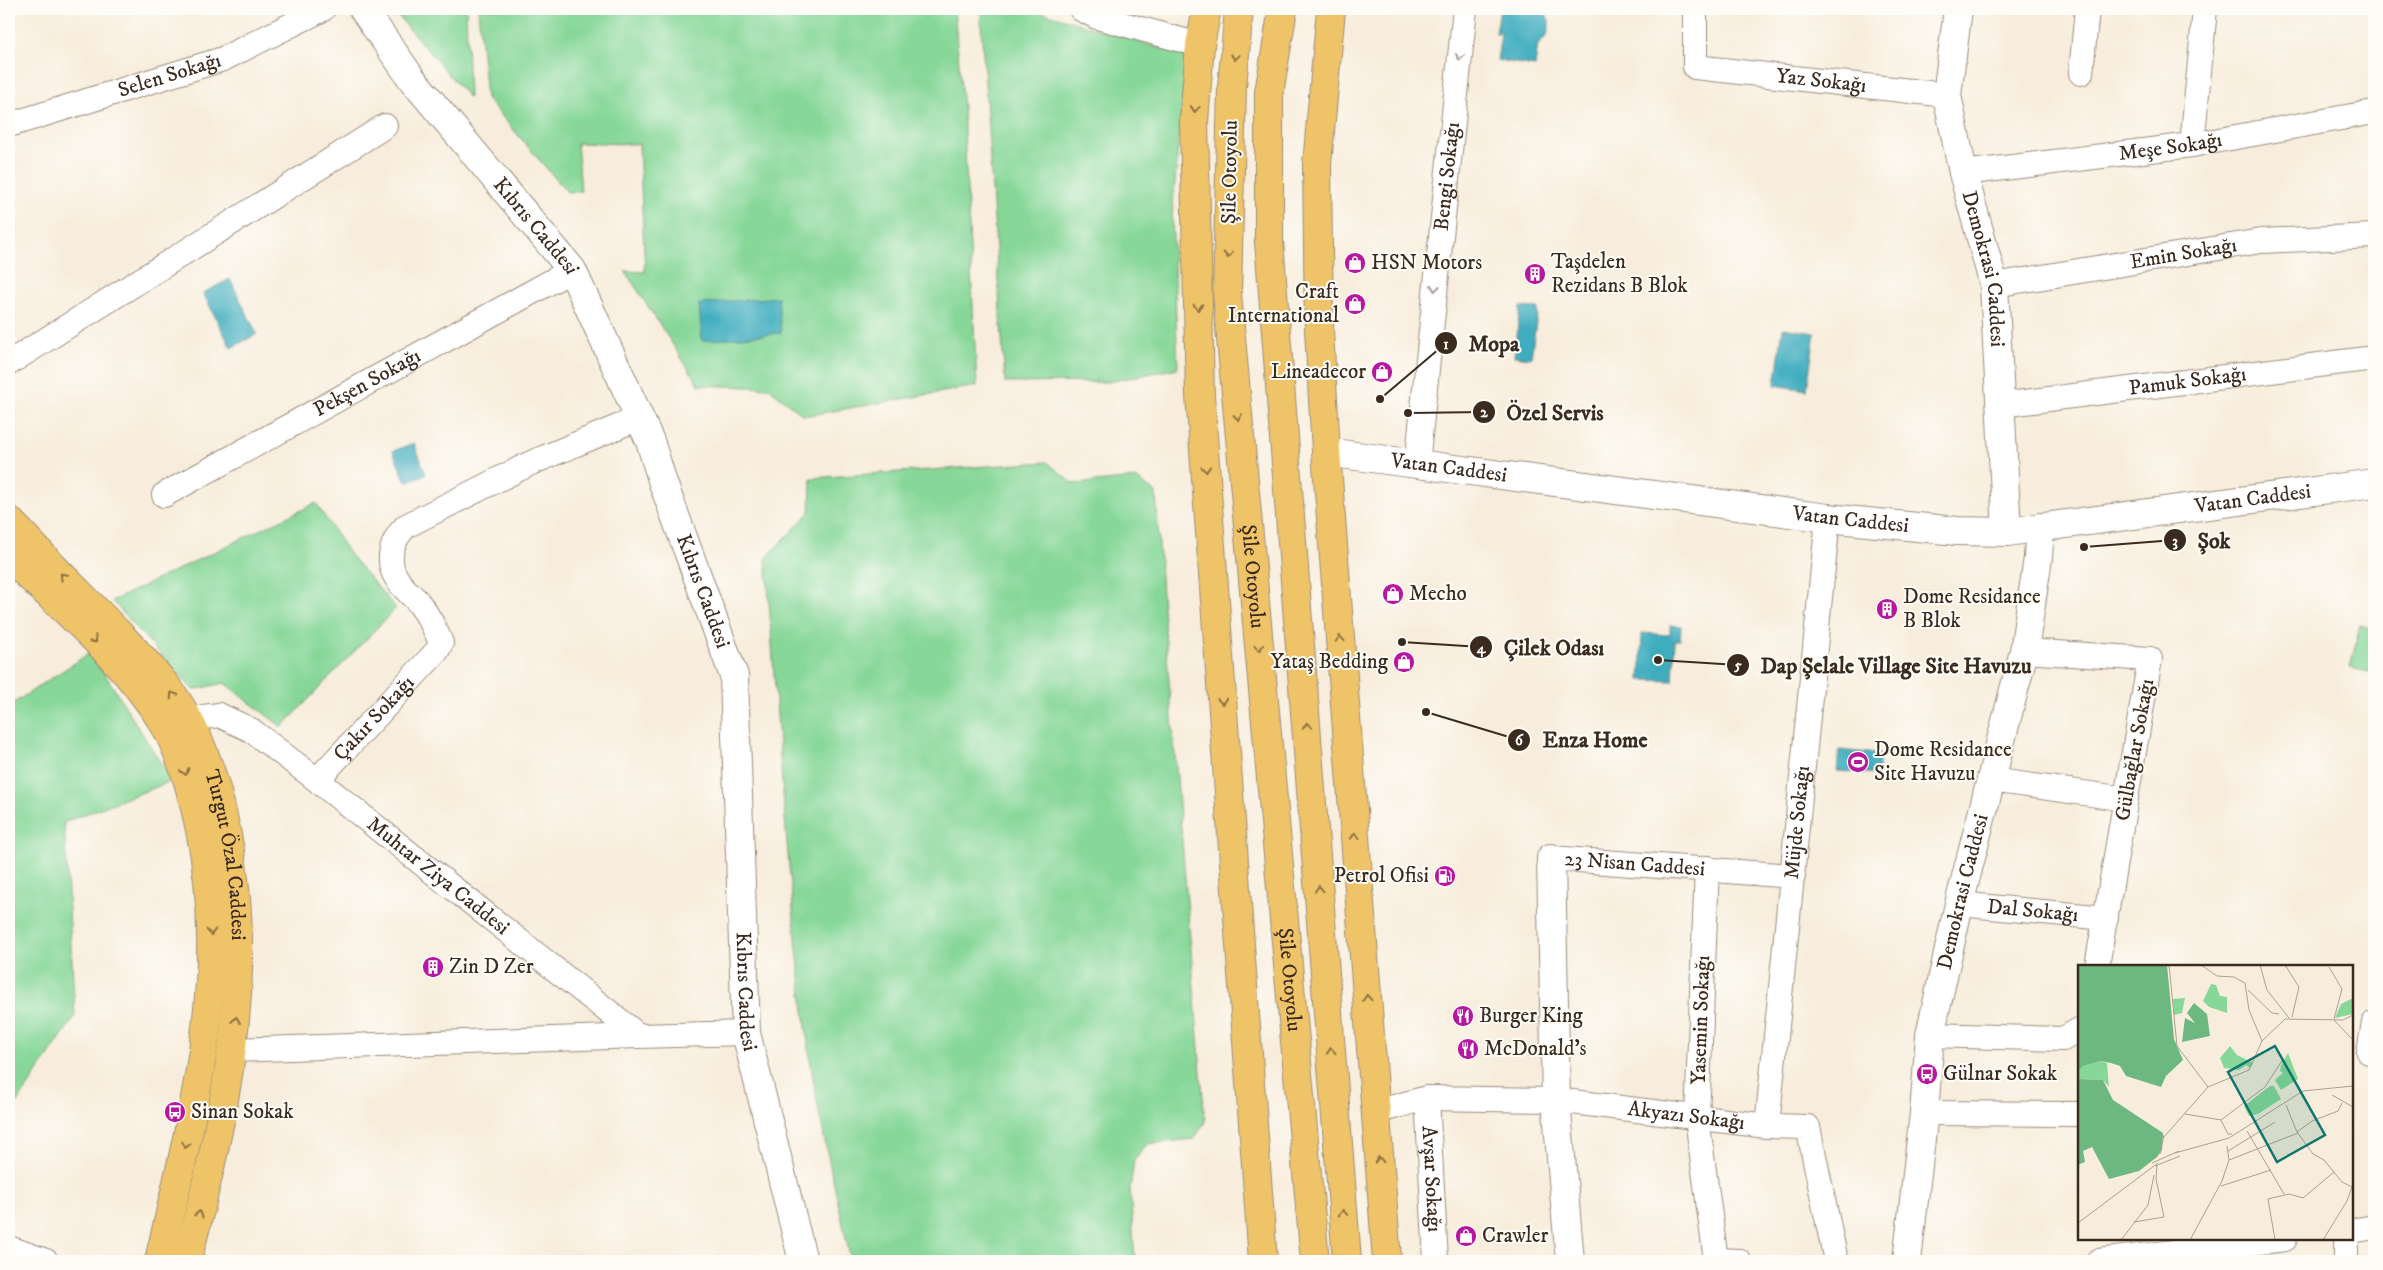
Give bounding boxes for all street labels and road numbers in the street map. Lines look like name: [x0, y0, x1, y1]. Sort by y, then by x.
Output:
street label: Selen Sokağı: [115, 47, 224, 104]
street label: Yaz Sokağı: [1775, 63, 1868, 99]
street label: Şile Otoyolu: [1216, 120, 1244, 224]
street label: Bengi Sokağı: [1429, 121, 1466, 232]
street label: Meşe Sokağı: [2117, 127, 2224, 167]
street label: Kıbrıs Caddesi: [487, 172, 585, 278]
street label: Demokrasi Caddesi: [1956, 188, 2010, 348]
street label: Emin Sokağı: [2128, 232, 2239, 275]
street label: Pekşen Sokağı: [309, 343, 425, 423]
street label: Pamuk Sokağı: [2127, 361, 2248, 402]
street label: Vatan Caddesi: [1388, 448, 1509, 489]
street label: Vatan Caddesi: [2192, 479, 2313, 520]
street label: Vatan Caddesi: [1790, 500, 1910, 539]
street label: Şile Otoyolu: [1235, 523, 1270, 630]
street label: Kıbrıs Caddesi: [670, 531, 736, 652]
street label: Çakır Sokağı: [328, 670, 420, 767]
street label: Gülbağlar Sokağı: [2110, 677, 2160, 823]
street label: Müjde Sokağı: [1779, 764, 1816, 881]
street label: Turgut Özal Caddesi: [198, 767, 251, 941]
street label: Demokrasi Caddesi: [1932, 811, 1995, 972]
street label: Muhtar Ziya Caddesi: [361, 812, 515, 941]
street label: 23 Nisan Caddesi: [1563, 846, 1706, 882]
street label: Dal Sokağı: [1986, 894, 2079, 928]
street label: Şile Otoyolu: [1272, 927, 1307, 1033]
street label: Kıbrıs Caddesi: [730, 931, 763, 1054]
street label: Yasemin Sokağı: [1686, 955, 1716, 1085]
street label: Akyazı Sokağı: [1626, 1096, 1746, 1136]
street label: Avşar Sokağı: [1416, 1125, 1447, 1233]

